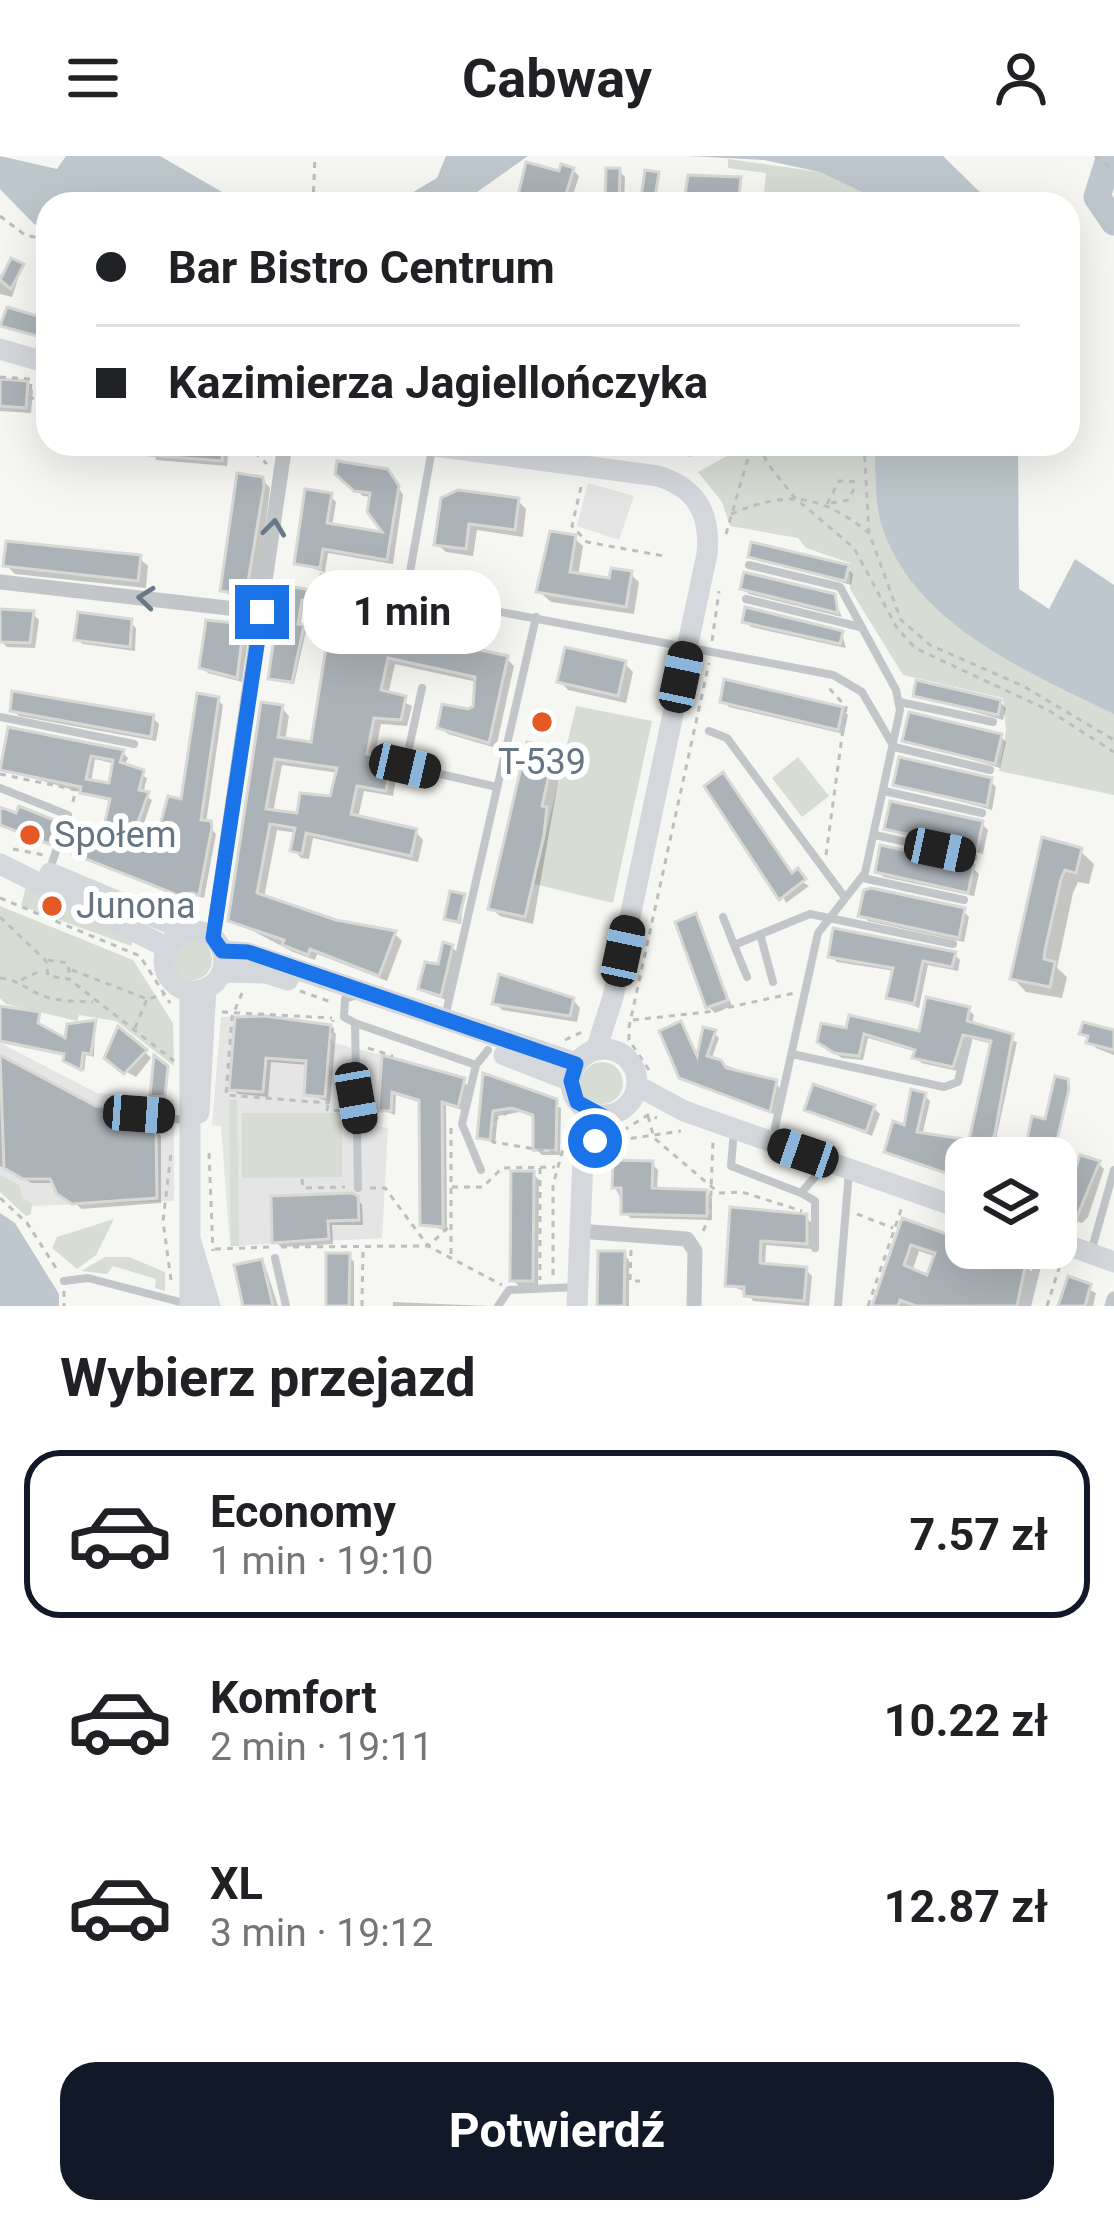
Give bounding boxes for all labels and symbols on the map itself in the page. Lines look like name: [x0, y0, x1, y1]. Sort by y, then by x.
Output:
one-way arrow: [260, 518, 286, 538]
callout: 1 min: [304, 570, 502, 654]
one-way arrow: [137, 585, 156, 611]
route end: [235, 585, 289, 639]
car: [656, 638, 706, 716]
marker: T-539: [529, 709, 555, 735]
car: [366, 740, 444, 792]
place label: T-539: [498, 741, 586, 783]
place label: Społem: [54, 814, 177, 856]
marker: Społem: [17, 822, 43, 848]
car: [901, 825, 979, 875]
place label: Junona: [76, 885, 196, 927]
marker: Junona: [39, 893, 65, 919]
car: [598, 912, 648, 990]
car: [332, 1059, 380, 1137]
car: [102, 1094, 176, 1134]
route start: [568, 1114, 622, 1168]
car: [763, 1124, 843, 1182]

